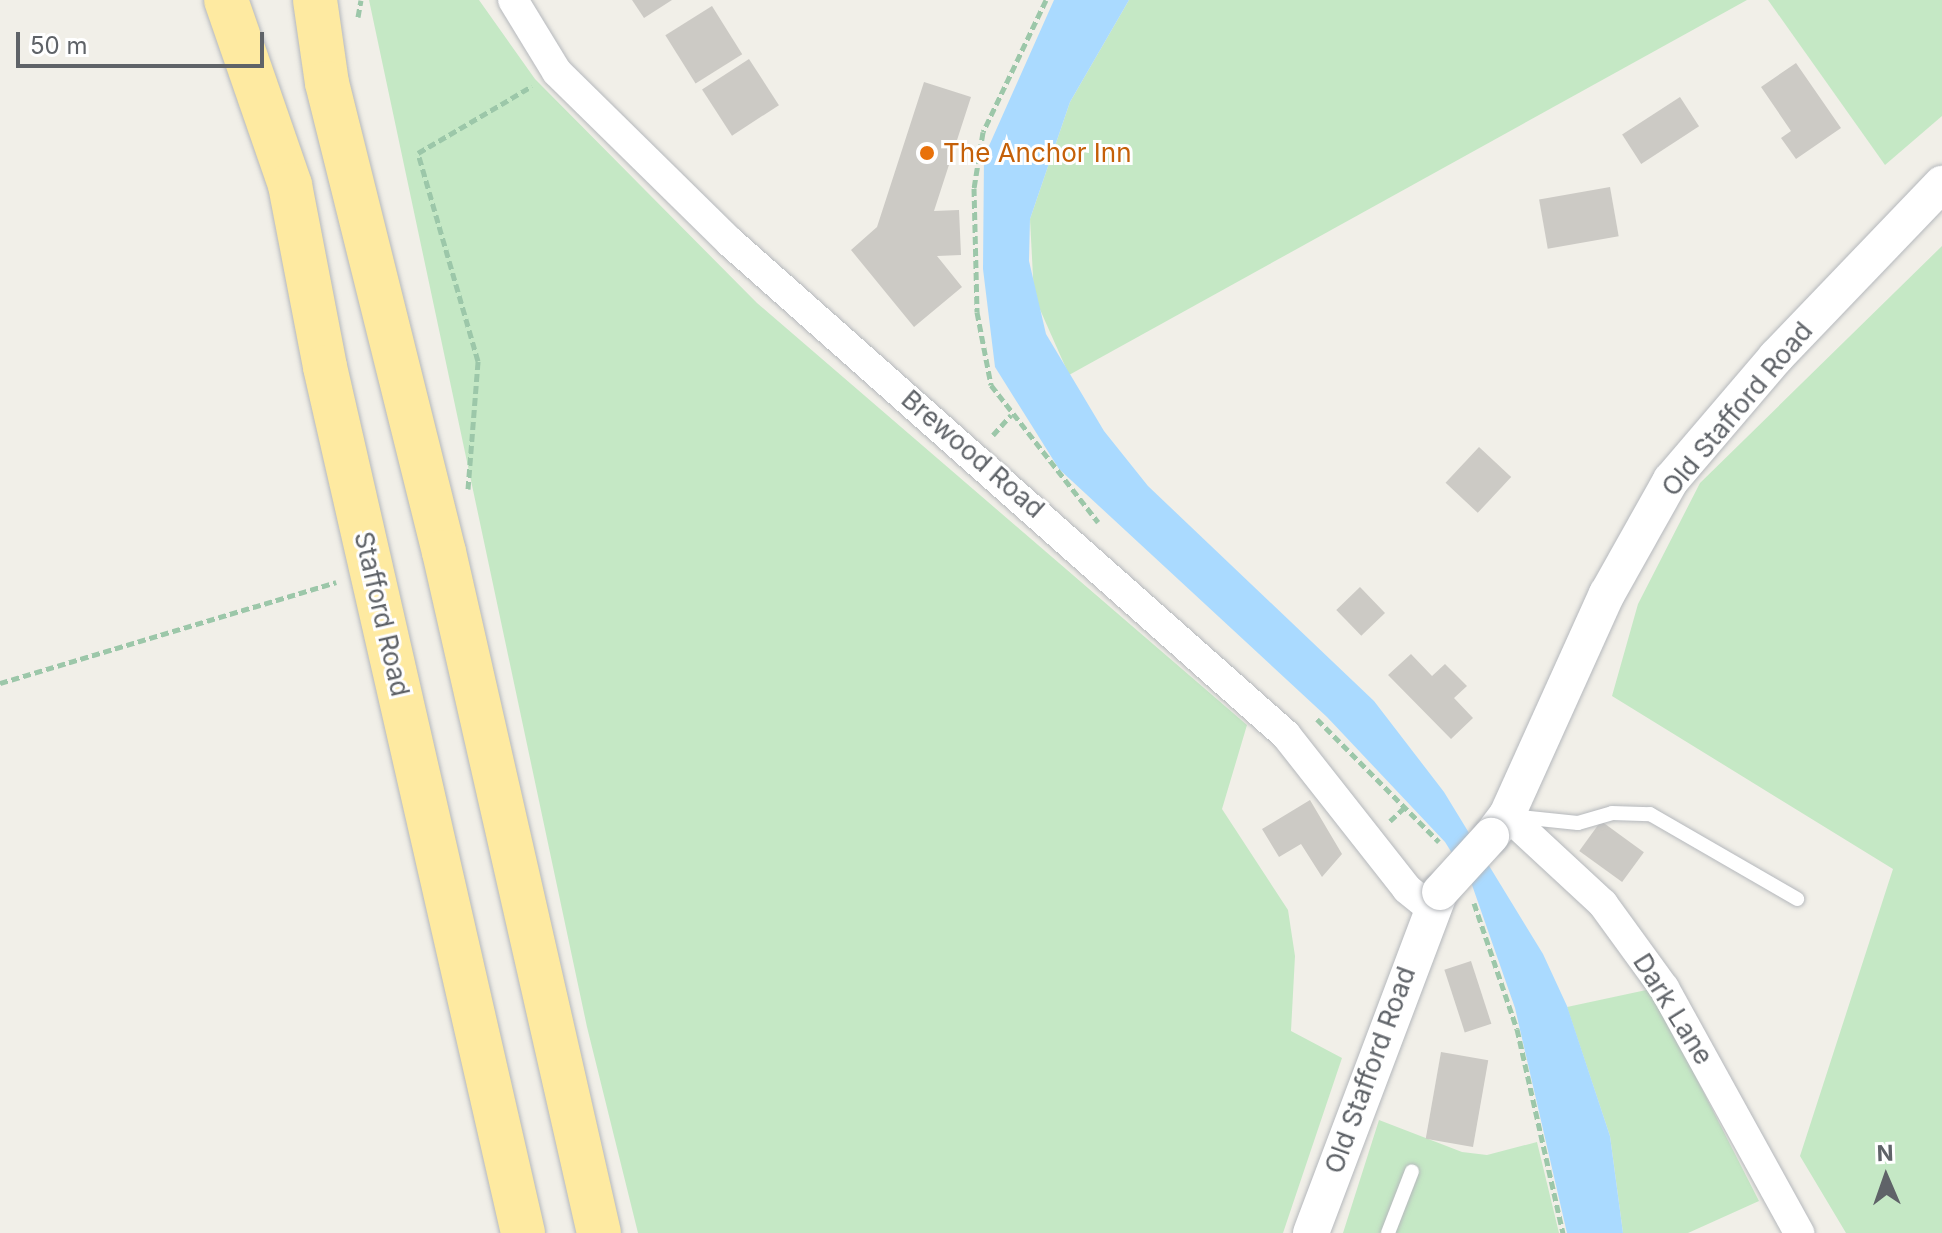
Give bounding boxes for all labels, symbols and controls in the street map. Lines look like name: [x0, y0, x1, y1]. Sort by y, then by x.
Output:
scale bar: [20, 16, 268, 66]
text: 50 m: [30, 31, 88, 60]
place label: The Anchor Inn: [943, 137, 1132, 169]
marker: The Anchor Inn: [918, 144, 936, 162]
street label: Old Stafford Road: [1655, 316, 1819, 502]
street label: Brewood Road: [895, 384, 1051, 524]
street label: Stafford Road: [348, 529, 416, 699]
street label: Dark Lane: [1627, 948, 1719, 1070]
street label: Old Stafford Road: [1318, 962, 1422, 1178]
north arrow: [1846, 1137, 1926, 1217]
text: N: [1876, 1140, 1894, 1166]

